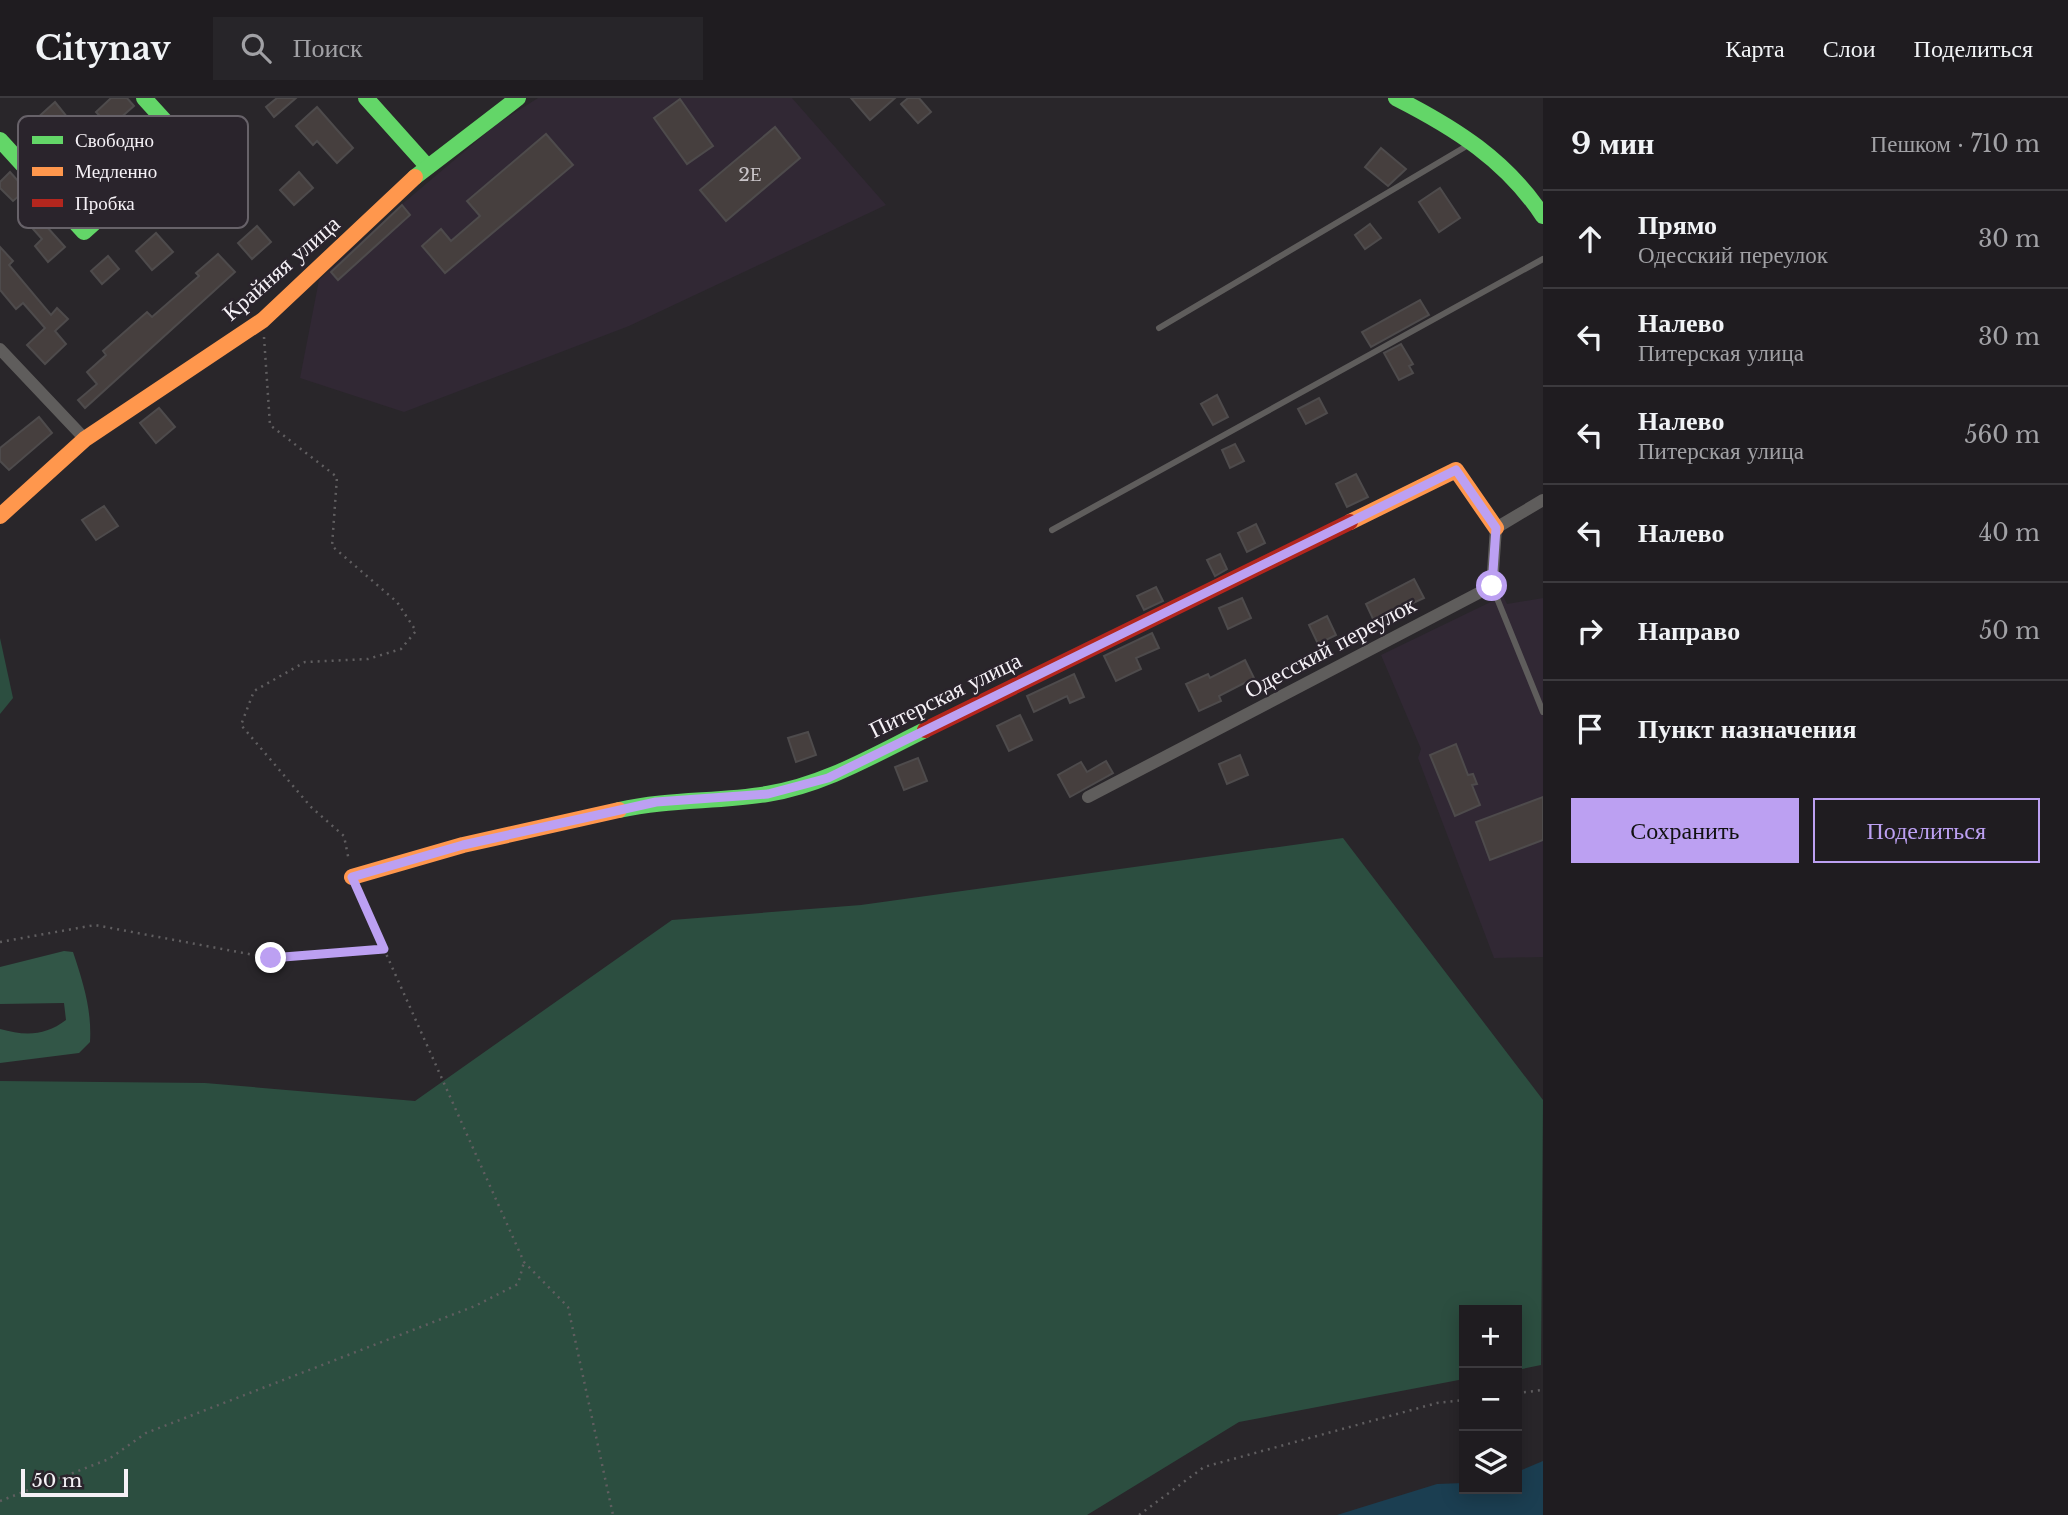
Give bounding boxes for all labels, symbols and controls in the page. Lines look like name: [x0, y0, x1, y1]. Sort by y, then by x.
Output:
search box: [213, 17, 703, 80]
text: Citynav: [35, 28, 171, 69]
icon: search: [237, 29, 275, 67]
text: Поиск: [293, 32, 363, 64]
text: Карта: [1725, 34, 1785, 63]
text: Слои: [1823, 34, 1876, 63]
text: Поделиться: [1914, 34, 2033, 63]
legend: [18, 116, 248, 228]
text: 9 мин: [1571, 125, 1654, 162]
text: Свободно: [75, 129, 154, 152]
text: Пешком · 710 m: [1871, 130, 2040, 158]
text: Медленно: [75, 160, 157, 183]
house number: 2Е: [738, 163, 762, 186]
text: Пробка: [75, 192, 135, 215]
street label: Крайняя улица: [217, 209, 345, 327]
text: Прямо: [1638, 209, 1717, 241]
icon: ahead: [1571, 220, 1609, 258]
text: 30 m: [1978, 225, 2040, 253]
text: Одесский переулок: [1638, 241, 1828, 269]
text: Налево: [1638, 307, 1724, 339]
icon: left: [1571, 318, 1609, 356]
text: 30 m: [1978, 323, 2040, 351]
text: Питерская улица: [1638, 339, 1804, 367]
text: Налево: [1638, 405, 1724, 437]
icon: left: [1571, 416, 1609, 454]
text: 560 m: [1964, 421, 2040, 449]
text: Питерская улица: [1638, 437, 1804, 465]
icon: left: [1571, 514, 1609, 552]
text: Налево: [1638, 517, 1724, 549]
text: 40 m: [1979, 519, 2040, 547]
route start: [1476, 570, 1507, 601]
street label: Одесский переулок: [1240, 590, 1421, 704]
icon: right: [1571, 612, 1609, 650]
text: Направо: [1638, 615, 1740, 647]
text: 50 m: [1979, 617, 2040, 645]
street label: Питерская улица: [864, 646, 1026, 744]
icon: arrive: [1571, 710, 1609, 748]
text: Пункт назначения: [1638, 713, 1856, 745]
button: Сохранить: [1571, 798, 1799, 863]
button: Поделиться: [1813, 798, 2040, 863]
route end: [255, 942, 286, 973]
map controls: [1459, 1305, 1522, 1494]
button: +: [1459, 1305, 1522, 1368]
button: −: [1459, 1368, 1522, 1431]
button: layers: [1459, 1431, 1522, 1494]
scale bar: [21, 1466, 128, 1498]
text: 50 m: [32, 1469, 82, 1492]

